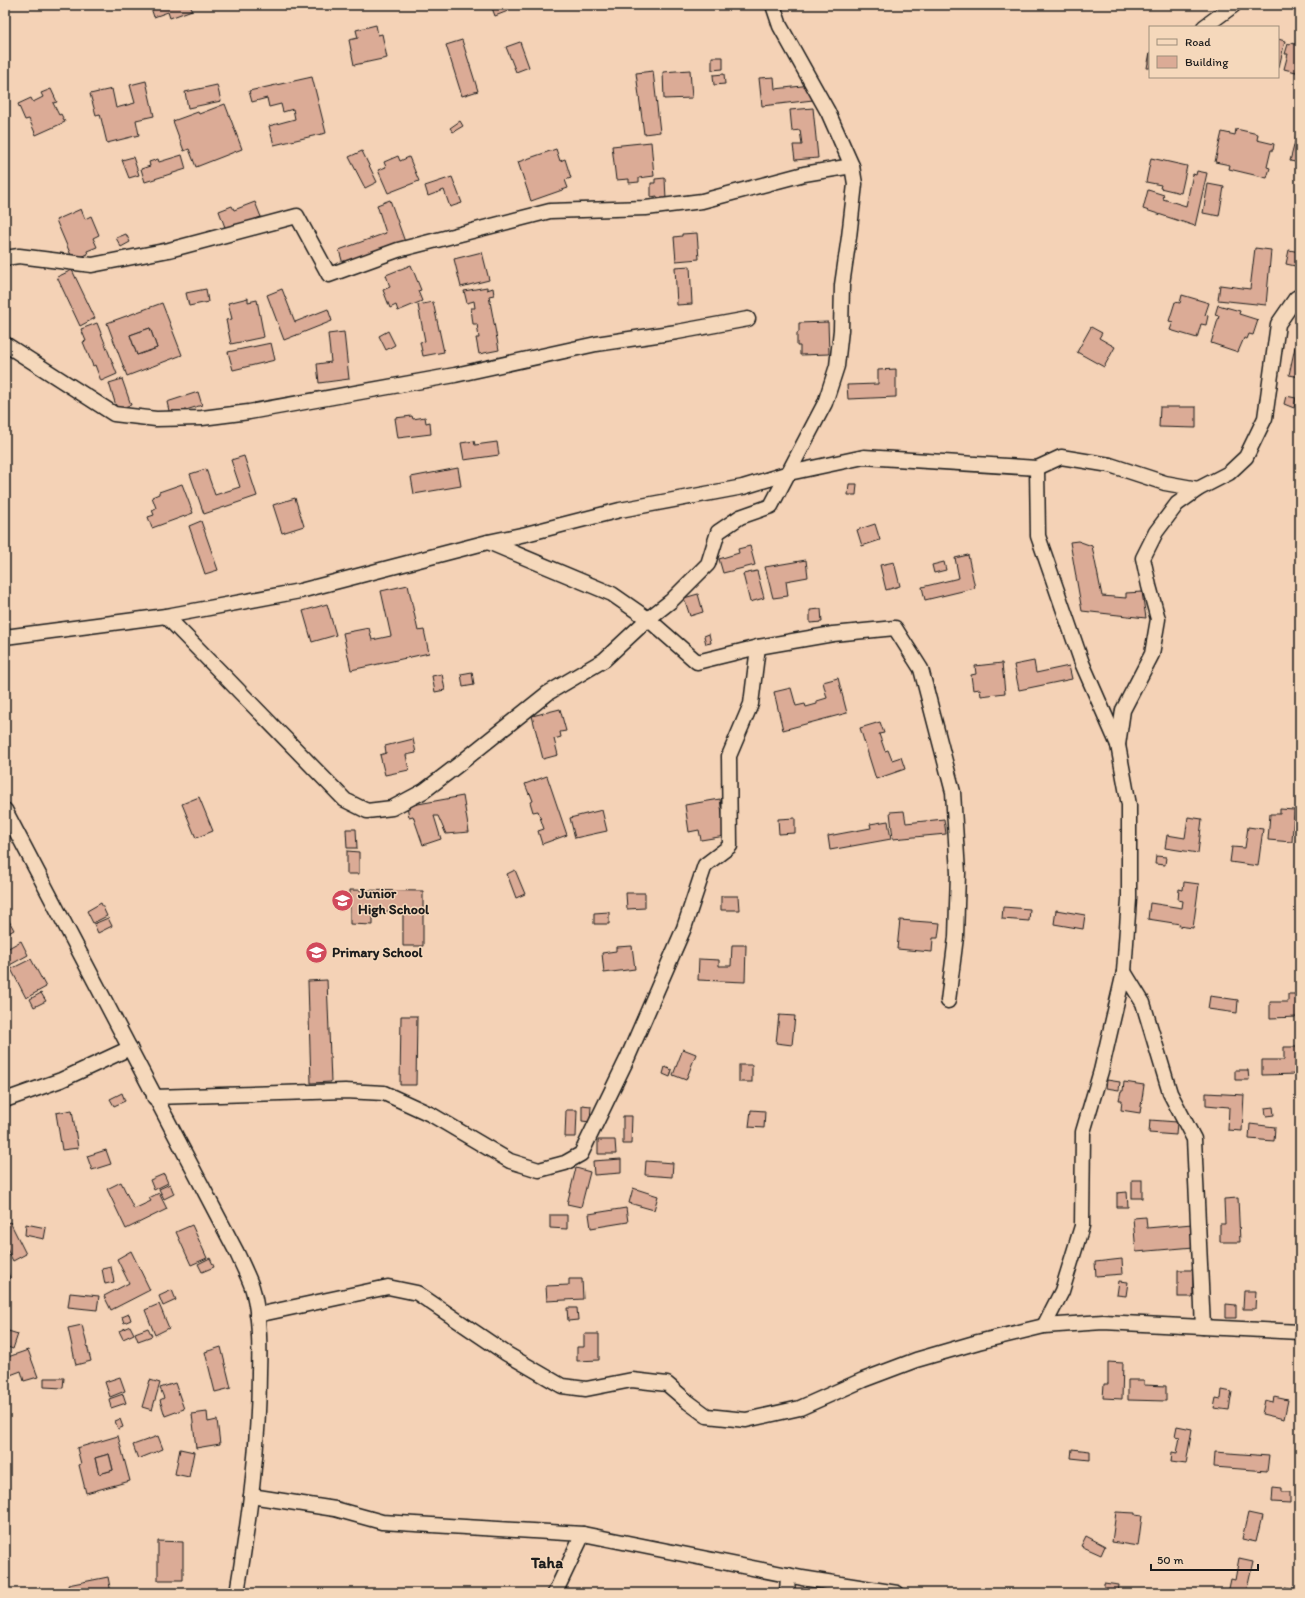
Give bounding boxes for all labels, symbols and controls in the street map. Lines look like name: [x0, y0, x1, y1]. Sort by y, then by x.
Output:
legend: [1149, 26, 1279, 78]
text: Road: [1185, 35, 1211, 49]
text: Building: [1185, 55, 1229, 69]
place label: Junior High School: [357, 885, 430, 918]
school or university icon: Junior High School: [329, 888, 355, 914]
school or university icon: Primary School: [304, 939, 330, 965]
place label: Primary School: [332, 944, 424, 961]
scale bar: [1151, 1546, 1258, 1572]
district label: Taha: [530, 1553, 563, 1572]
text: 50 m: [1157, 1553, 1183, 1567]

